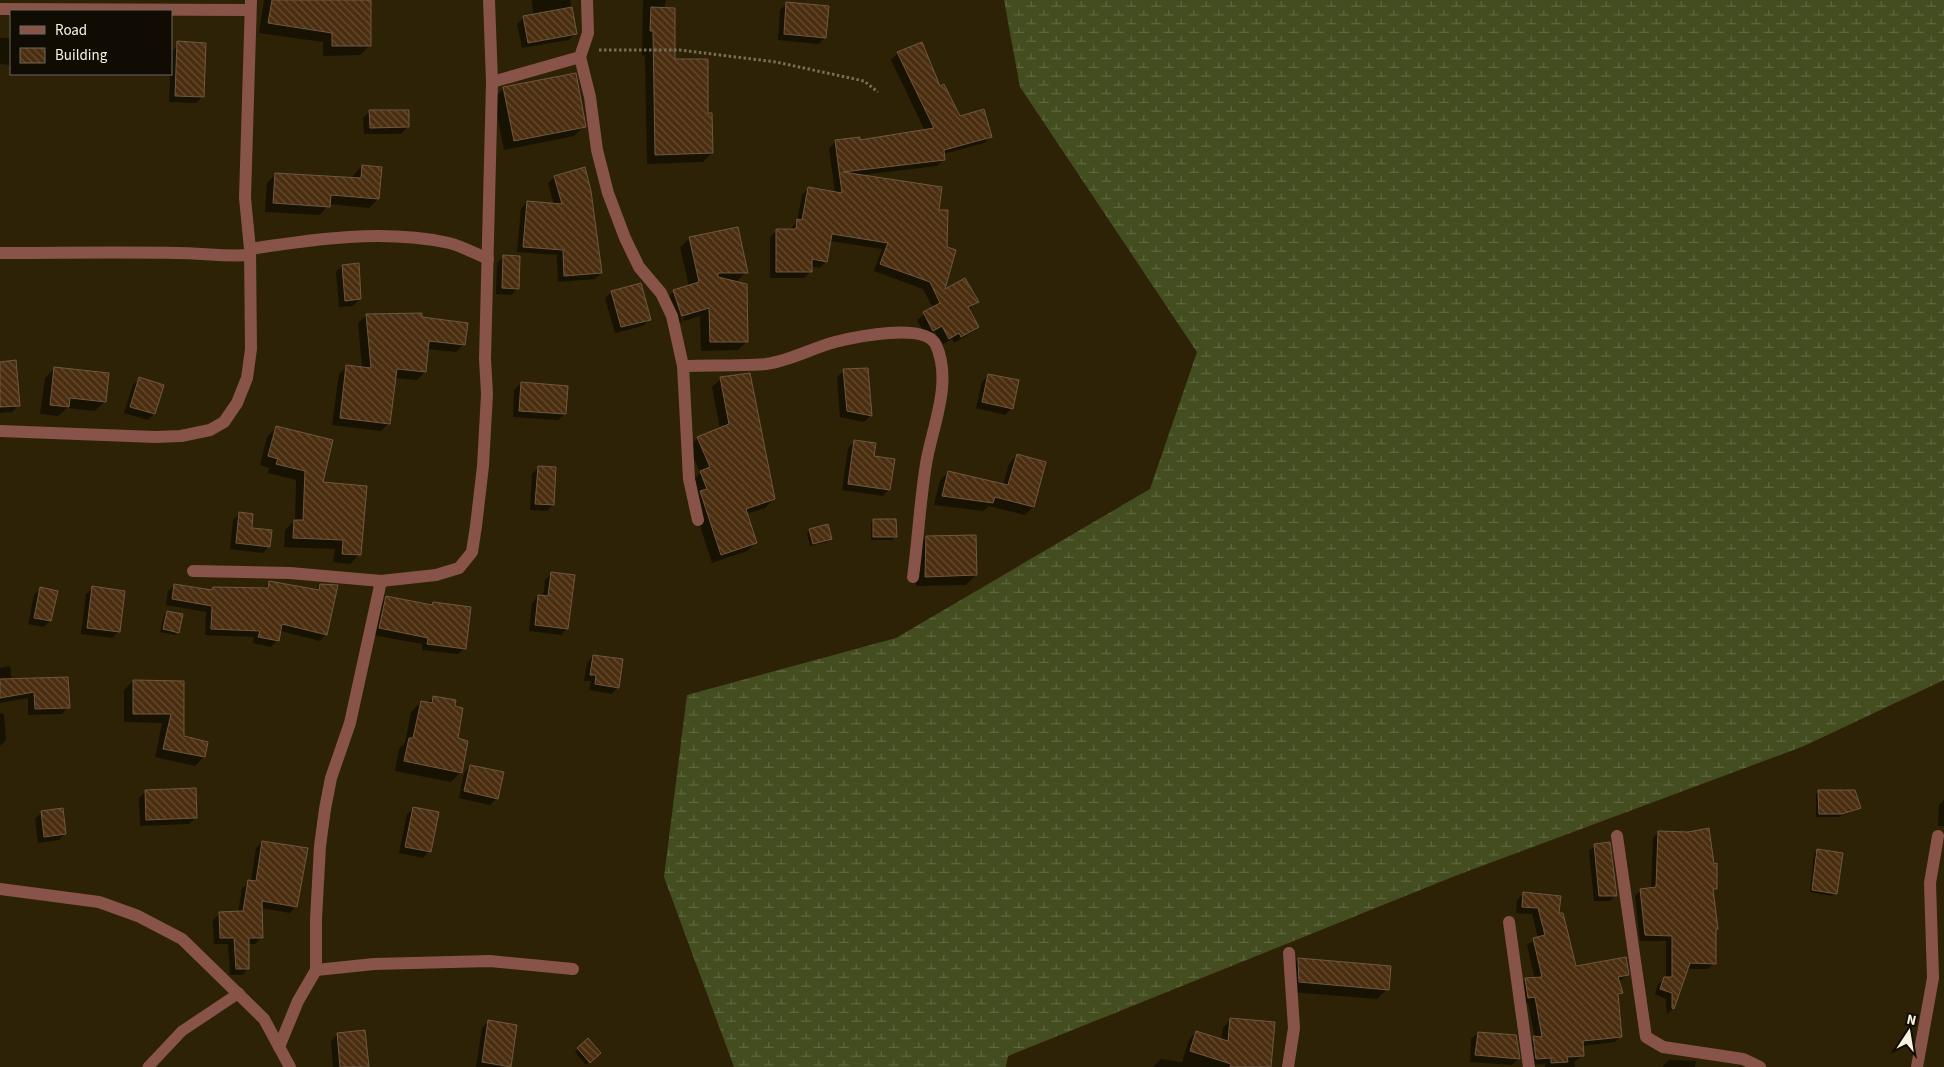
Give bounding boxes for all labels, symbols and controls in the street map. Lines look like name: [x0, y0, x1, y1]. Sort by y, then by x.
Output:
legend: [10, 10, 172, 75]
text: Road: [55, 20, 87, 41]
text: Building: [55, 45, 108, 66]
north arrow: [1884, 1007, 1934, 1057]
text: N: [1905, 1010, 1918, 1031]

